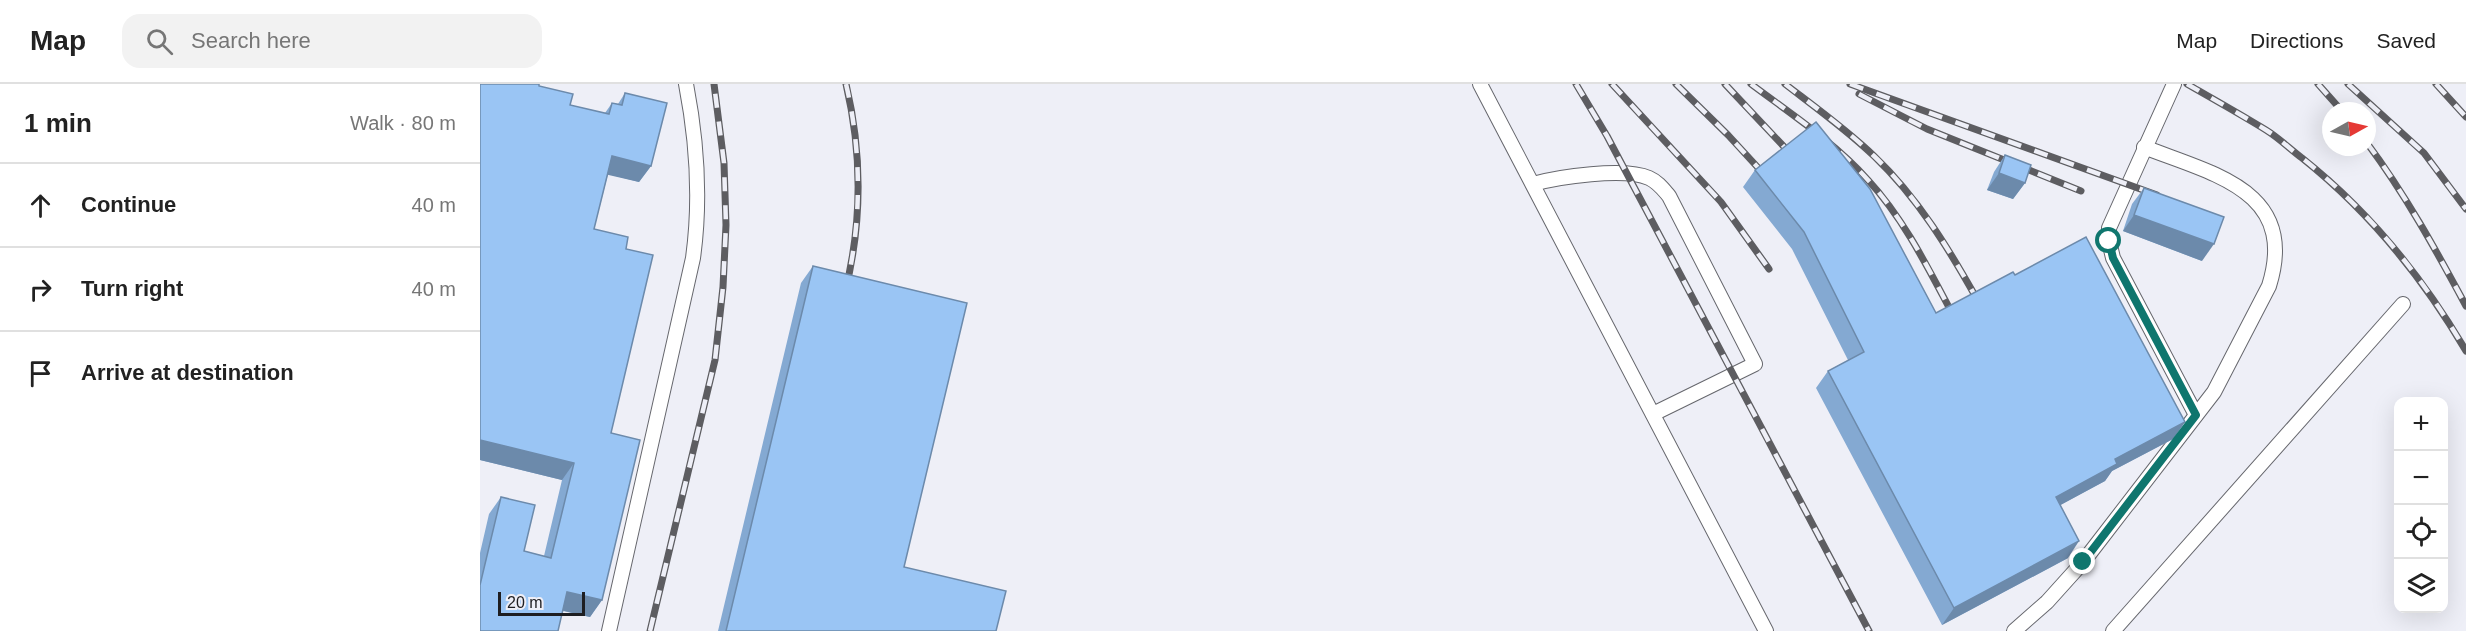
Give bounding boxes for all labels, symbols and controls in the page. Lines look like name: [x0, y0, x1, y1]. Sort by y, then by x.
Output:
search box: [122, 14, 542, 68]
text: Map: [30, 25, 86, 56]
icon: search: [143, 25, 176, 58]
text: Search here: [191, 28, 311, 53]
text: Map: [2176, 29, 2217, 52]
text: Directions: [2250, 29, 2343, 52]
text: Saved: [2376, 29, 2436, 52]
north arrow: [2322, 102, 2376, 156]
text: 1 min: [24, 108, 92, 138]
text: Walk · 80 m: [350, 112, 456, 134]
icon: ahead: [24, 189, 57, 222]
text: Continue: [81, 192, 176, 217]
text: 40 m: [412, 194, 456, 216]
route start: [2095, 227, 2121, 253]
icon: right: [24, 273, 57, 306]
text: Turn right: [81, 276, 183, 301]
text: 40 m: [412, 278, 456, 300]
icon: arrive: [24, 357, 57, 390]
text: Arrive at destination: [81, 360, 294, 385]
map controls: [2394, 397, 2448, 613]
button: +: [2394, 397, 2448, 451]
button: −: [2394, 451, 2448, 505]
button: locate: [2394, 505, 2448, 559]
route end: [2069, 548, 2095, 574]
button: layers: [2394, 559, 2448, 613]
scale bar: [498, 589, 585, 616]
text: 20 m: [507, 594, 543, 611]

